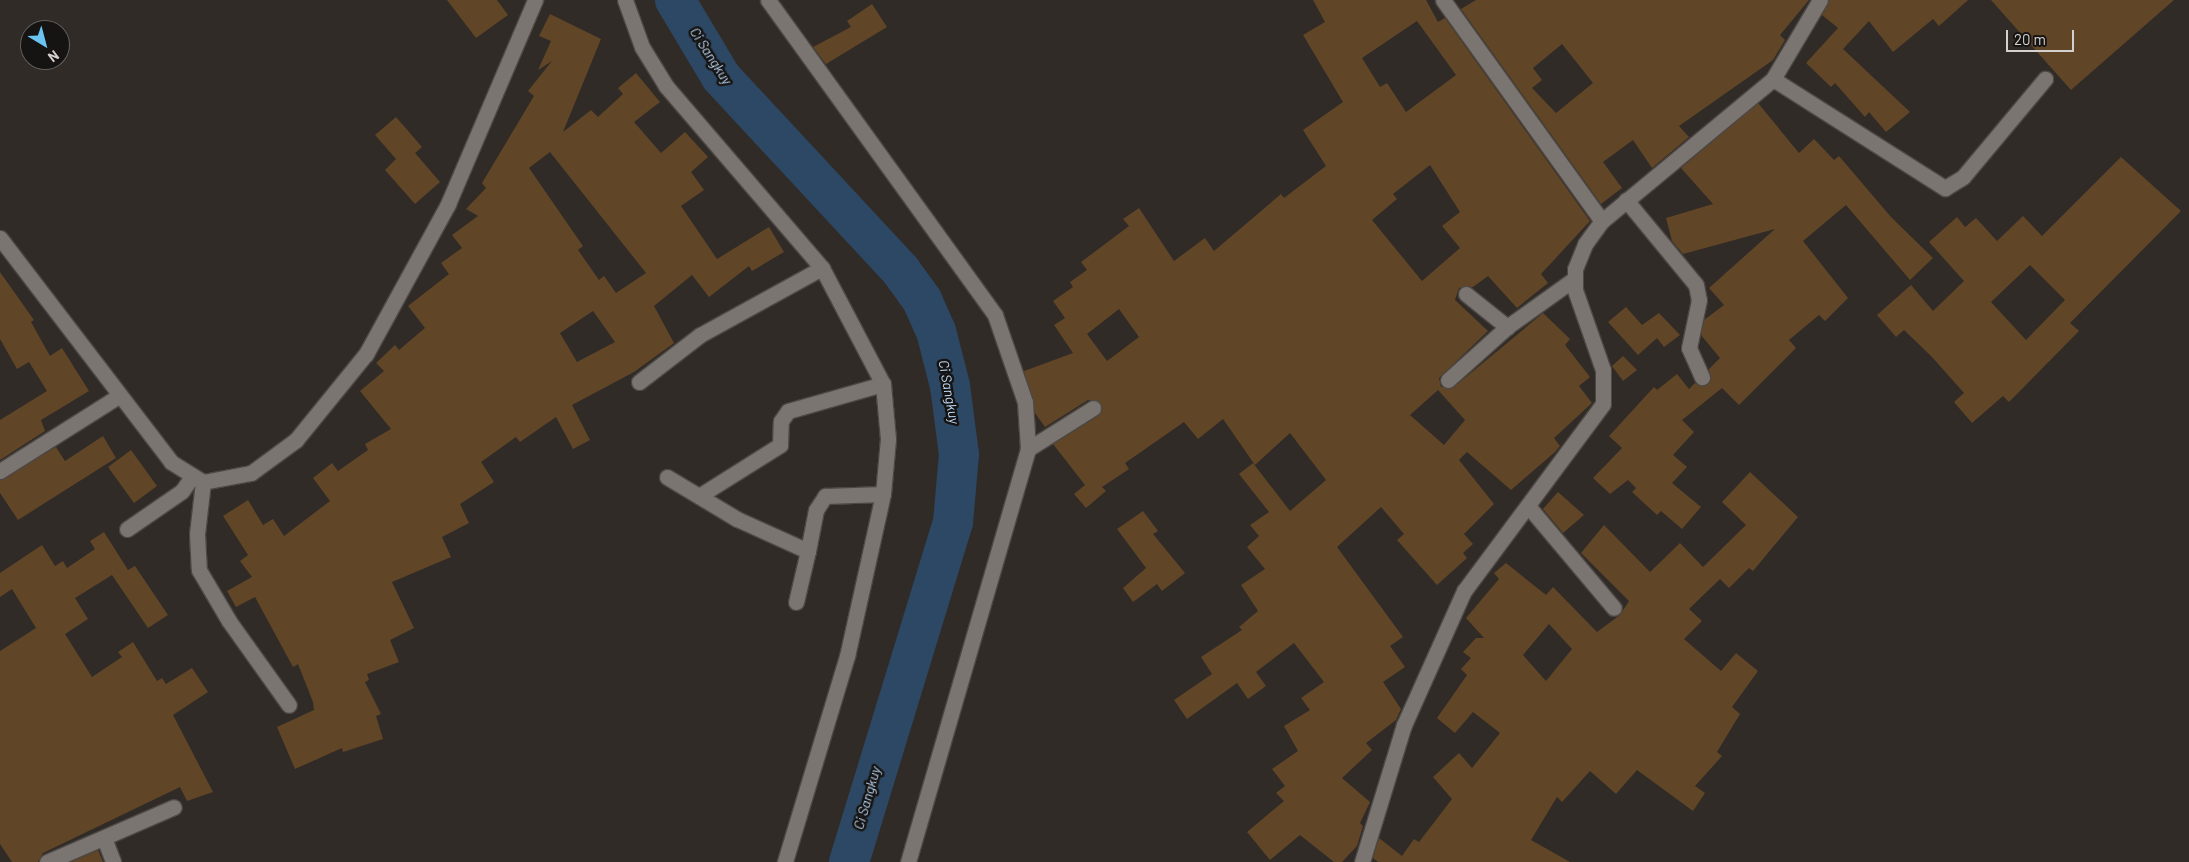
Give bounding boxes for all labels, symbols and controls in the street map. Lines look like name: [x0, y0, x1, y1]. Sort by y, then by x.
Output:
north arrow: [20, 20, 70, 70]
scale bar: [2009, 20, 2076, 52]
water label: Ci Sangkuy: [686, 24, 736, 88]
text: 20 m: [2014, 30, 2046, 48]
text: N: [45, 47, 63, 66]
water label: Ci Sangkuy: [935, 359, 963, 425]
water label: Ci Sangkuy: [850, 765, 884, 831]

